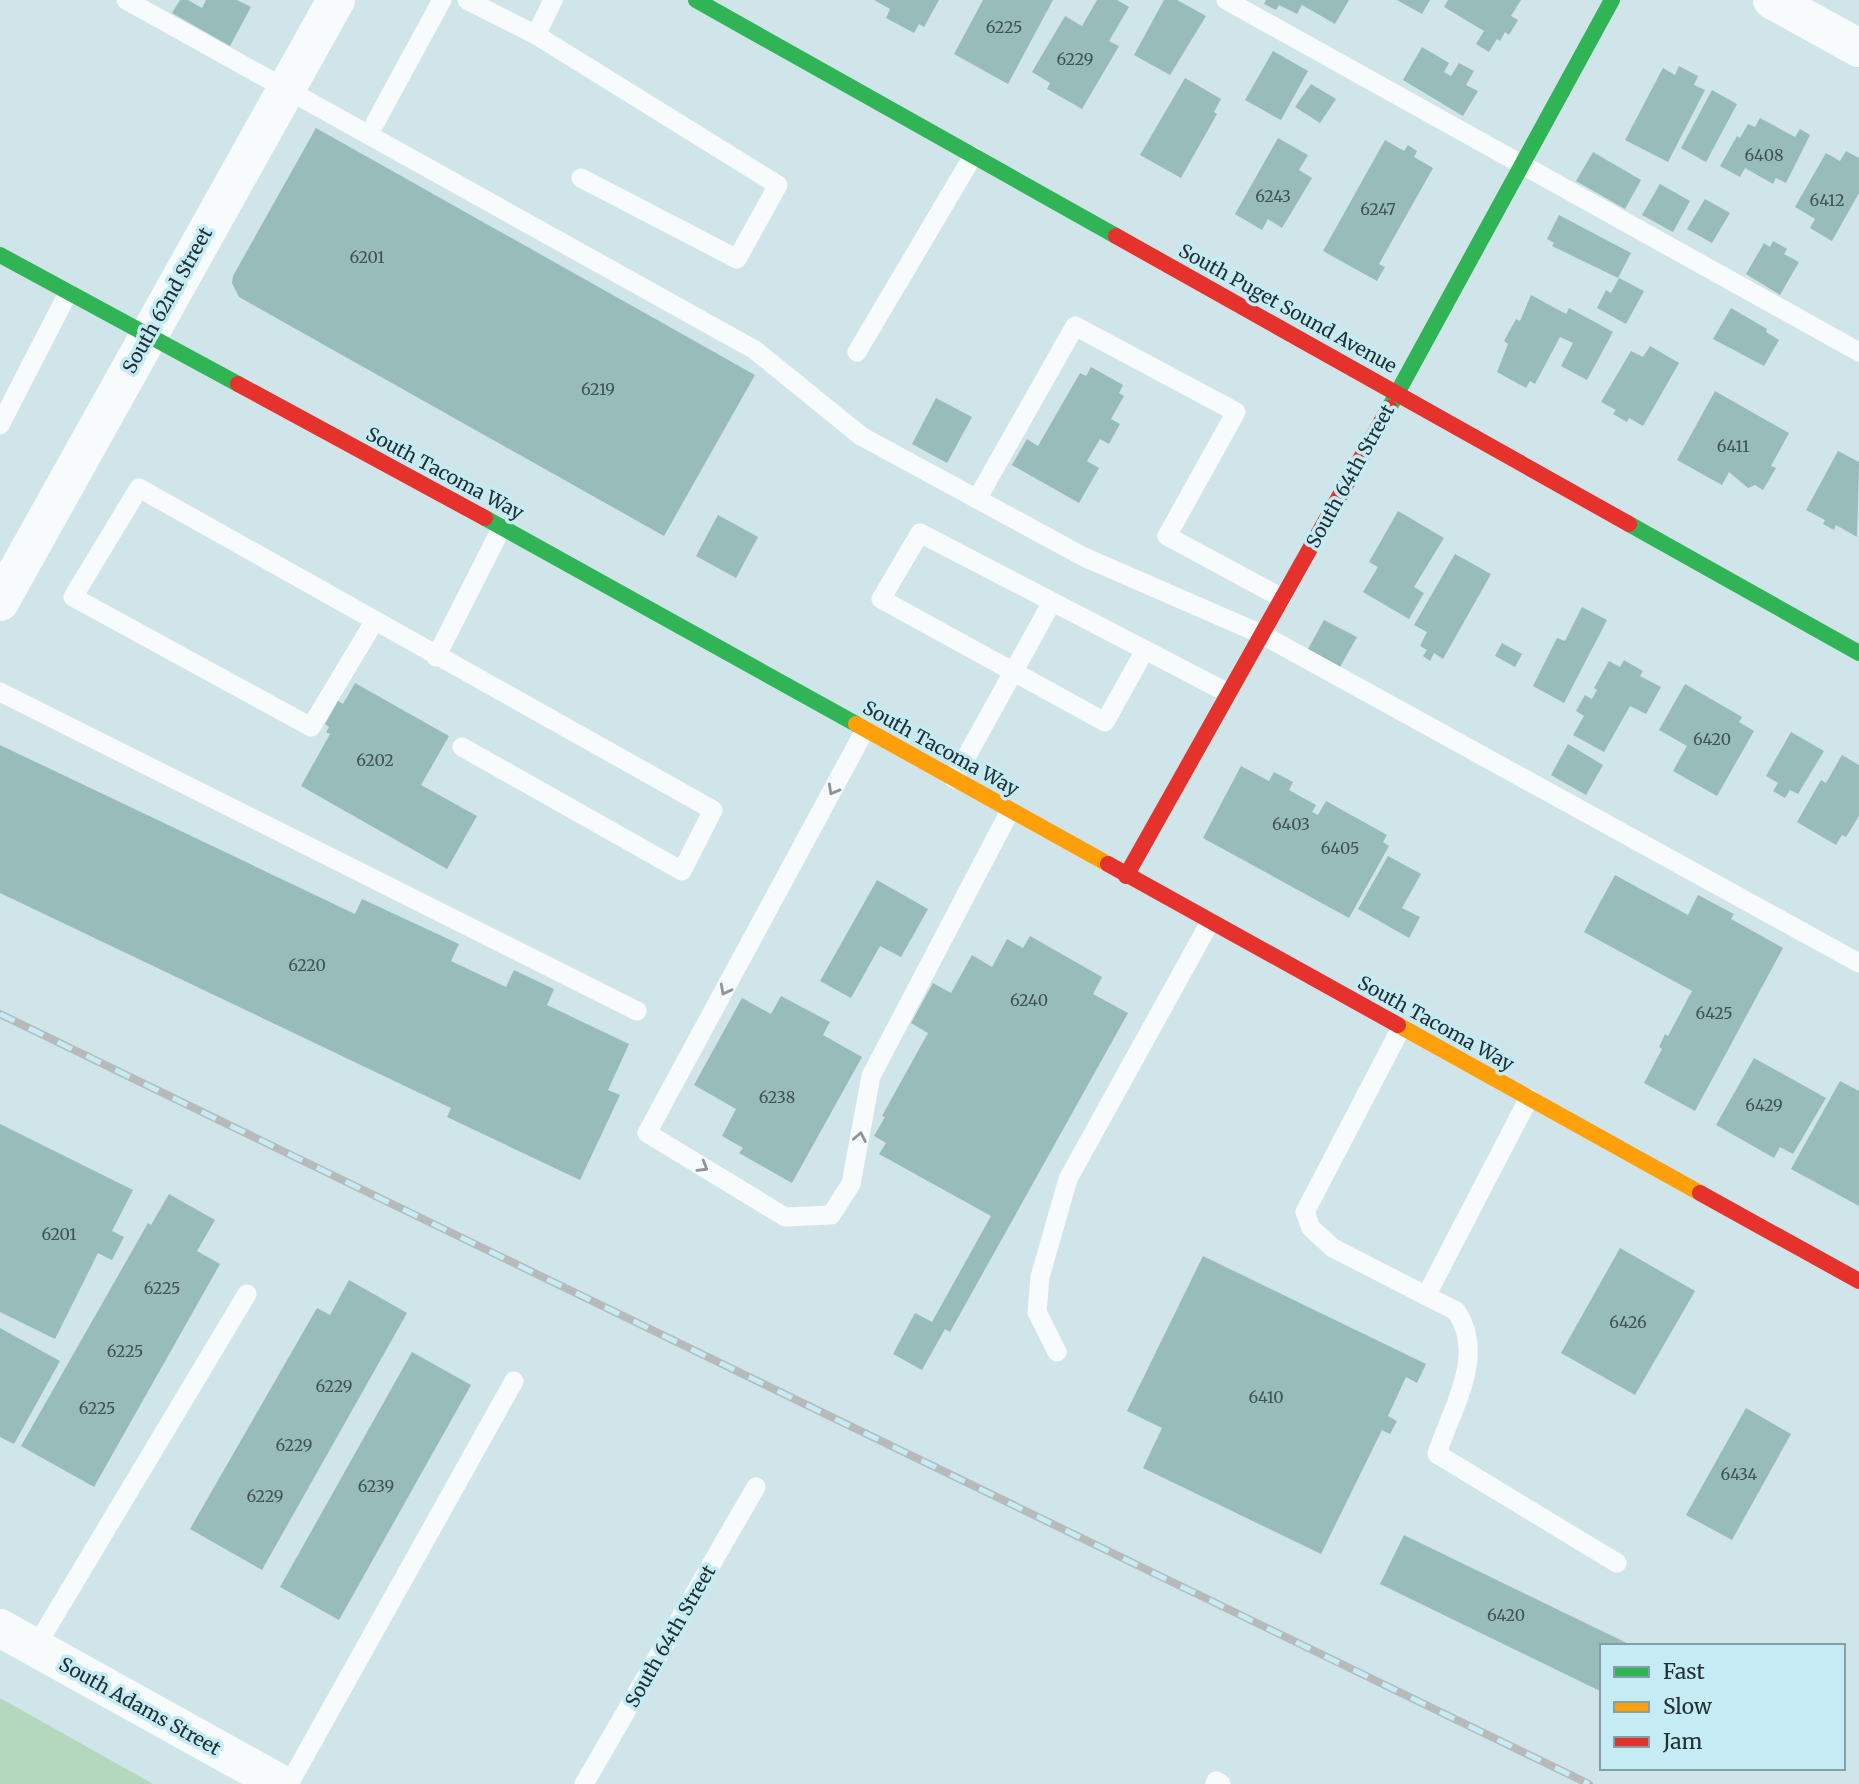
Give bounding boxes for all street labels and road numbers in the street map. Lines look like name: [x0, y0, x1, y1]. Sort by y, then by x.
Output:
street label: South 62nd Street: [117, 222, 217, 377]
street label: South Puget Sound Avenue: [1175, 238, 1401, 378]
street label: South 64th Street: [1301, 400, 1400, 552]
street label: South Tacoma Way: [362, 421, 528, 525]
street label: South Tacoma Way: [859, 695, 1023, 801]
street label: South Tacoma Way: [1354, 970, 1518, 1076]
street label: South 64th Street: [620, 1560, 721, 1711]
street label: South Adams Street: [55, 1652, 225, 1761]

